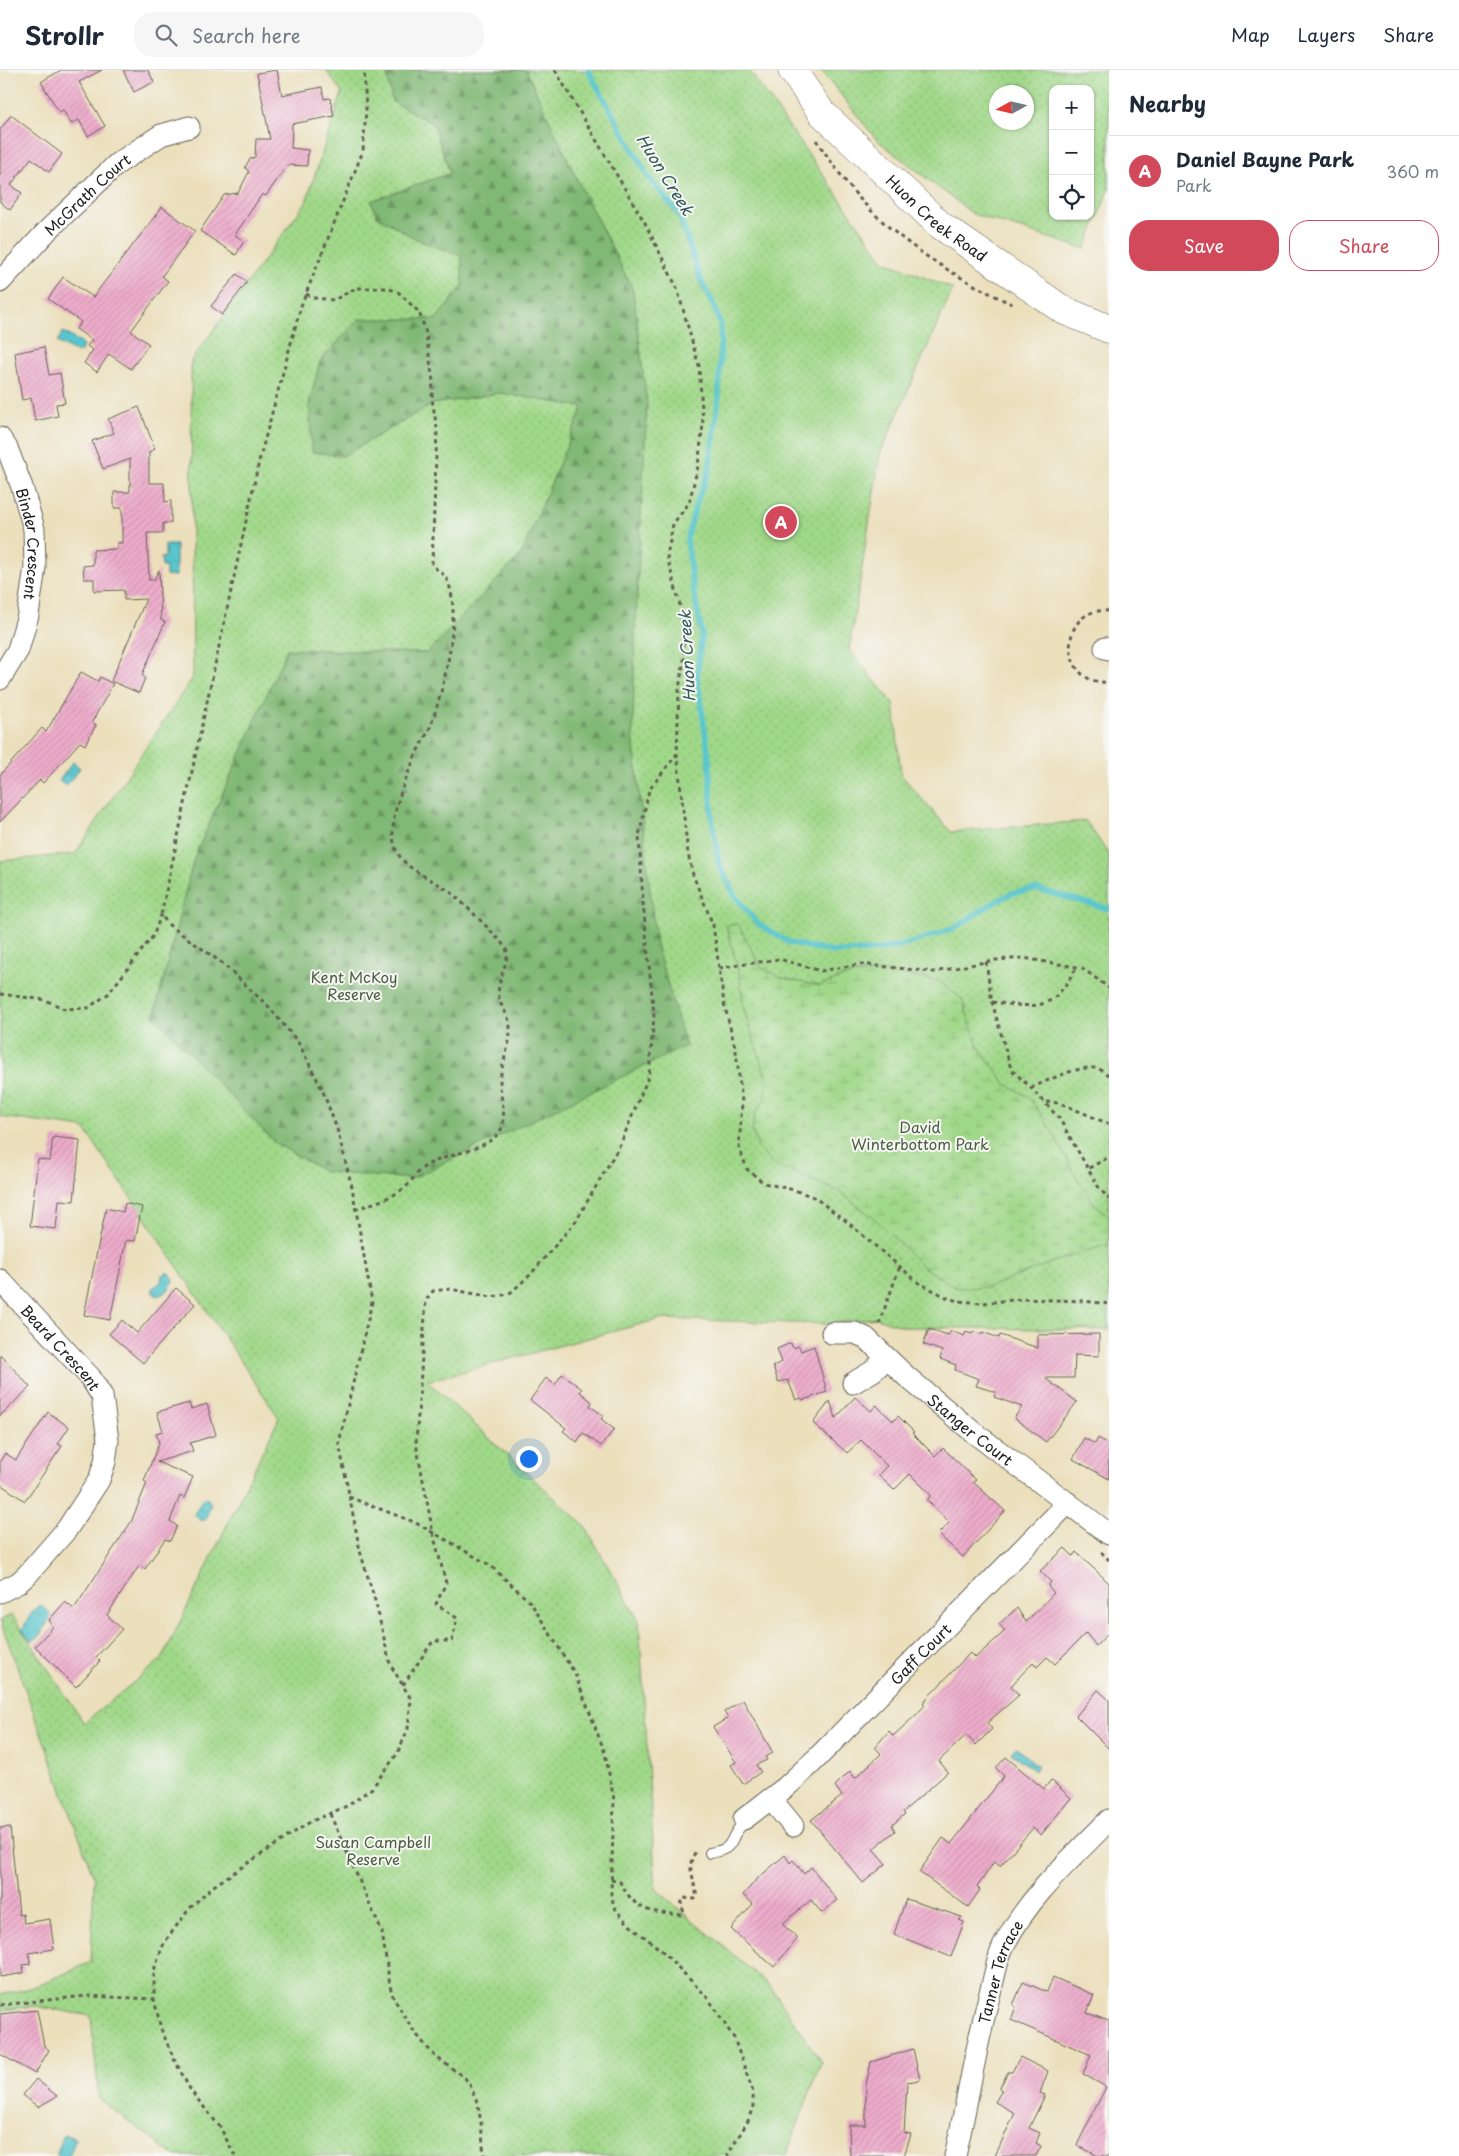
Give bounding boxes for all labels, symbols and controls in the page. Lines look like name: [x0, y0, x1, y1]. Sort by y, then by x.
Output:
search box: [134, 12, 484, 57]
text: Strollr: [25, 17, 104, 53]
icon: search: [152, 21, 180, 49]
text: Search here: [192, 21, 301, 49]
text: Map: [1231, 21, 1270, 48]
text: Layers: [1298, 21, 1355, 48]
text: Share: [1383, 21, 1434, 48]
north arrow: [989, 85, 1034, 130]
map controls: [1049, 85, 1094, 220]
button: +: [1049, 85, 1094, 130]
text: Nearby: [1129, 87, 1206, 119]
water label: Huon Creek: [631, 129, 701, 220]
button: −: [1049, 130, 1094, 175]
text: Daniel Bayne Park: [1176, 145, 1354, 173]
street label: McGrath Court: [38, 147, 135, 240]
text: A: [1139, 159, 1151, 183]
text: 360 m: [1387, 159, 1439, 183]
street label: Huon Creek Road: [881, 168, 992, 266]
text: Park: [1176, 173, 1212, 197]
button: locate: [1049, 175, 1094, 220]
button: Save: [1129, 220, 1279, 271]
button: Share: [1289, 220, 1439, 271]
street label: Binder Crescent: [11, 485, 47, 602]
pin: A: [765, 503, 797, 541]
water label: Huon Creek: [672, 608, 700, 702]
park label: Kent McKoy Reserve: [310, 965, 398, 1005]
park label: David Winterbottom Park: [851, 1115, 989, 1155]
street label: Beard Crescent: [16, 1299, 107, 1395]
street label: Stanger Court: [923, 1388, 1019, 1470]
your location: [516, 1446, 542, 1472]
street label: Gaff Court: [884, 1617, 956, 1689]
park label: Susan Campbell Reserve: [315, 1830, 431, 1870]
street label: Tanner Terrace: [971, 1915, 1028, 2026]

